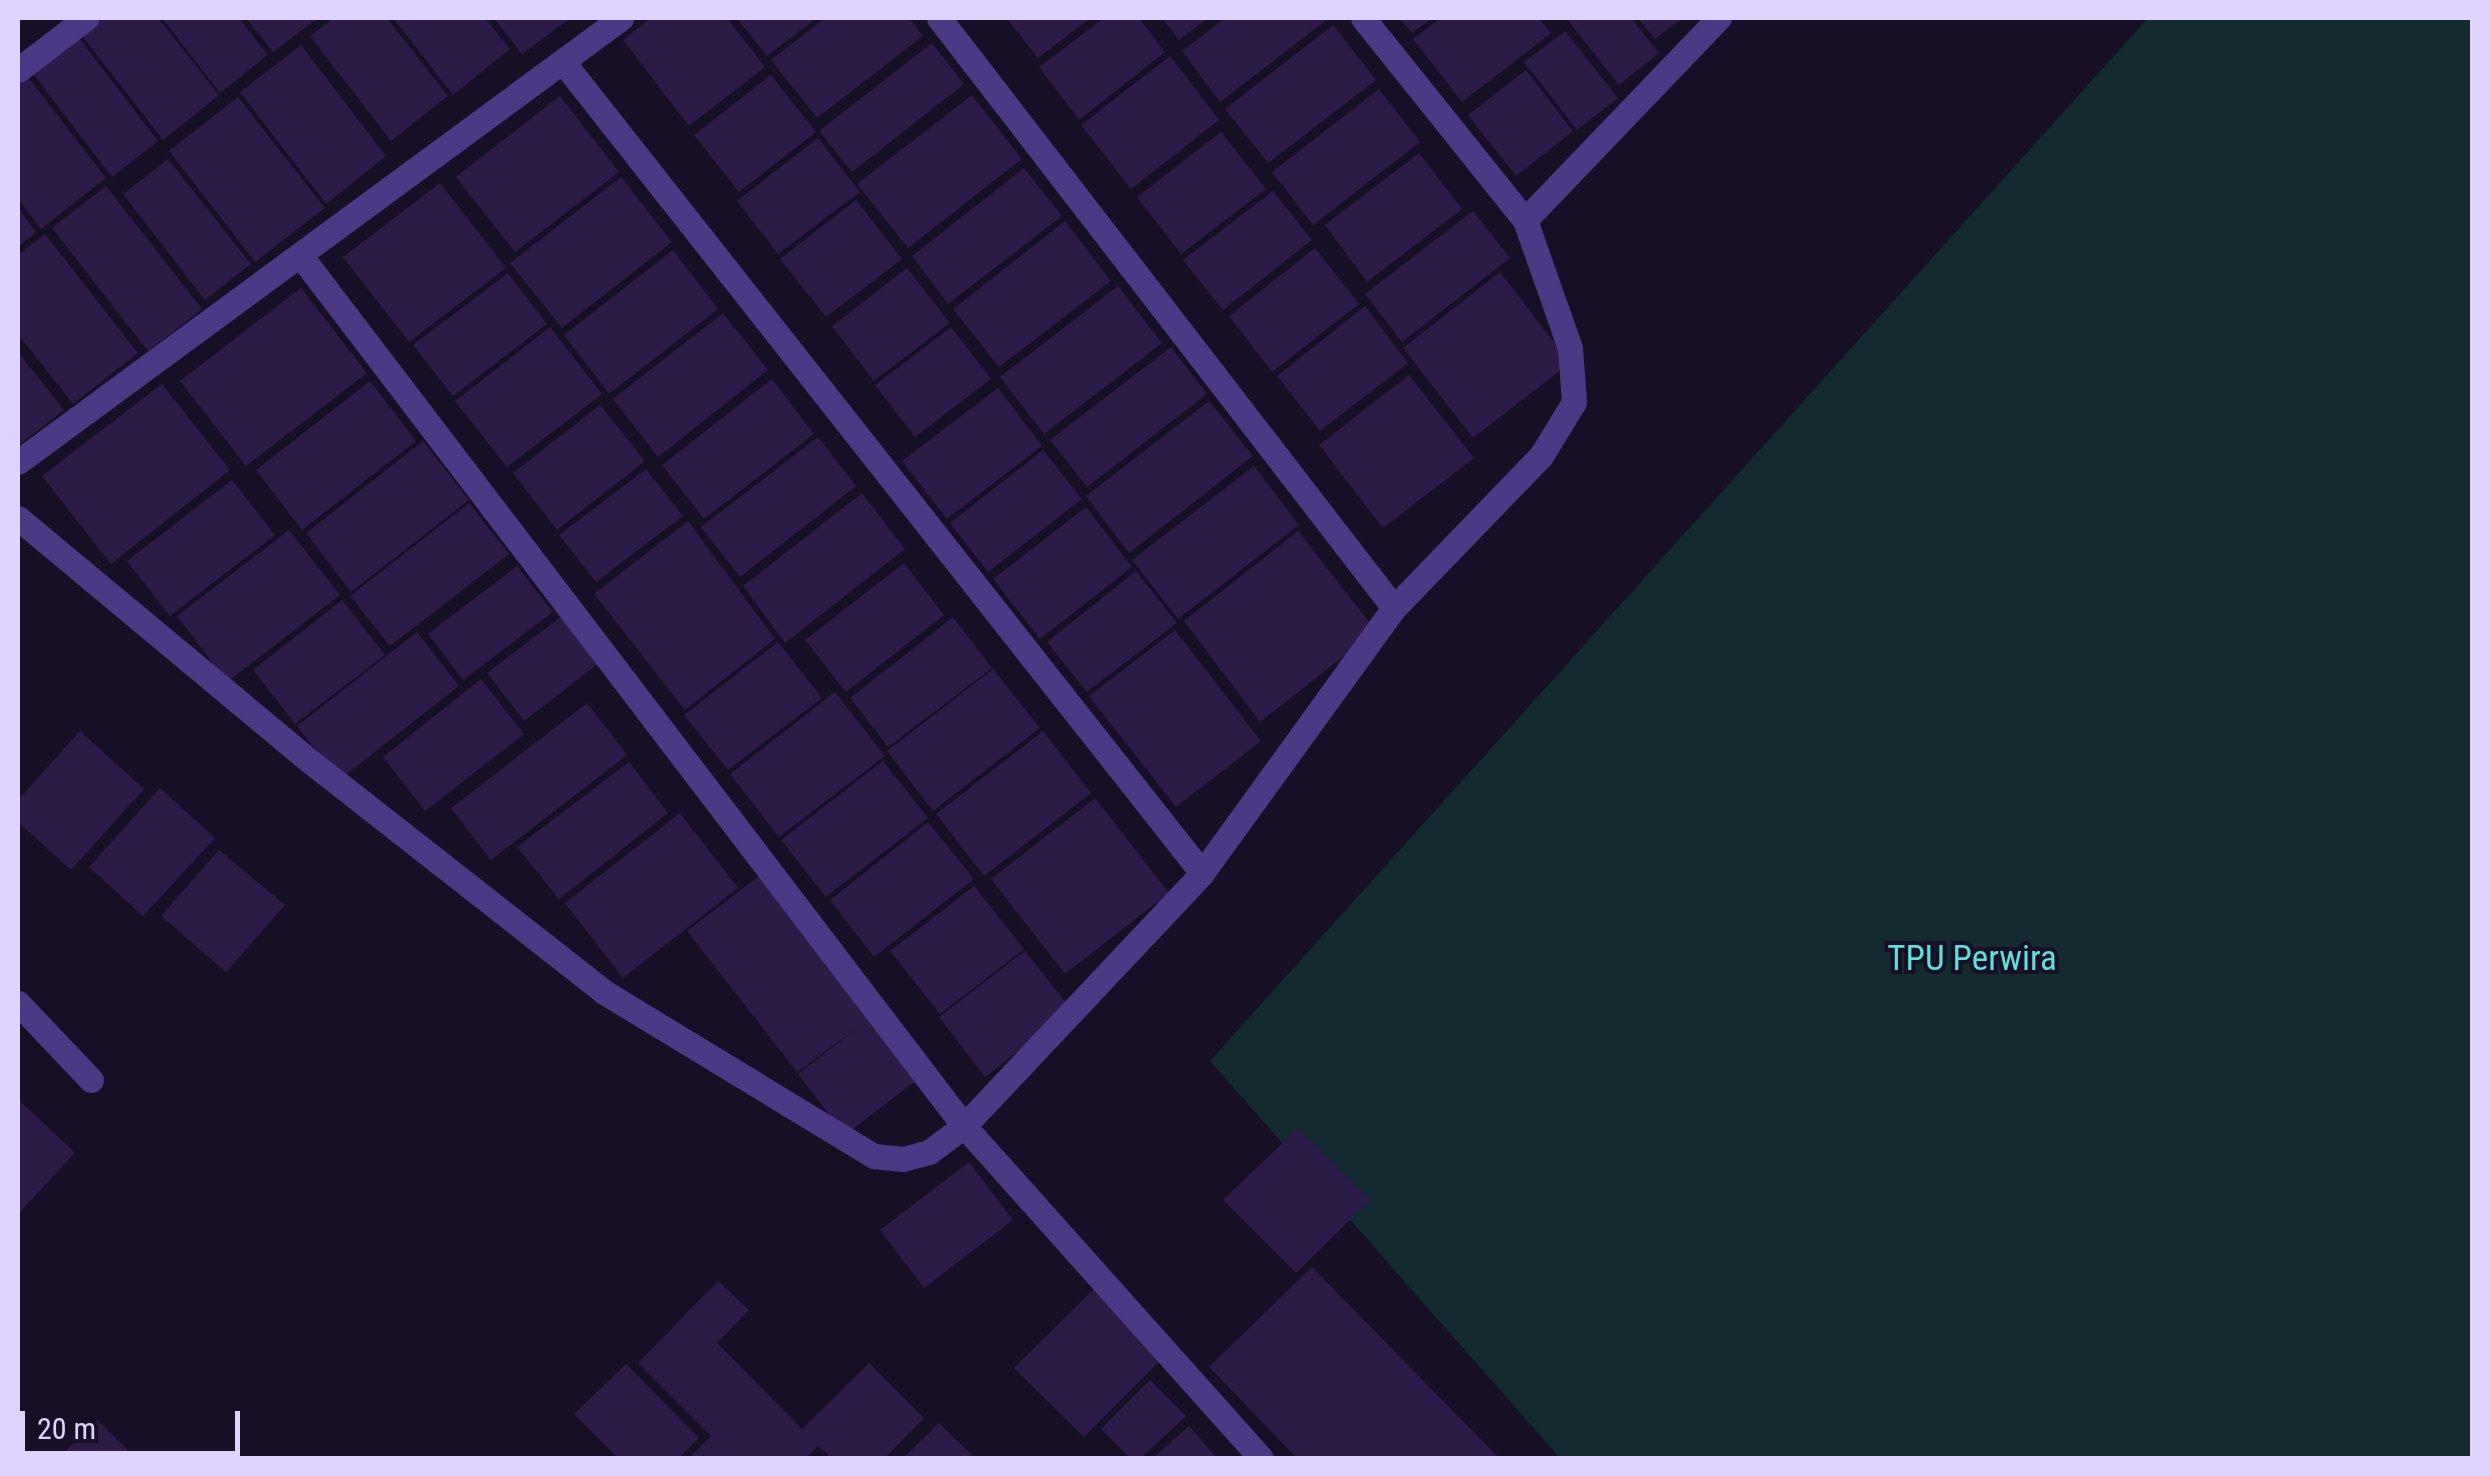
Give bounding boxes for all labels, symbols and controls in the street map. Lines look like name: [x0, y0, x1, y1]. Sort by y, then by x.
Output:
park label: TPU Perwira: [1887, 938, 2057, 980]
scale bar: [25, 1391, 245, 1453]
text: 20 m: [37, 1411, 96, 1446]

